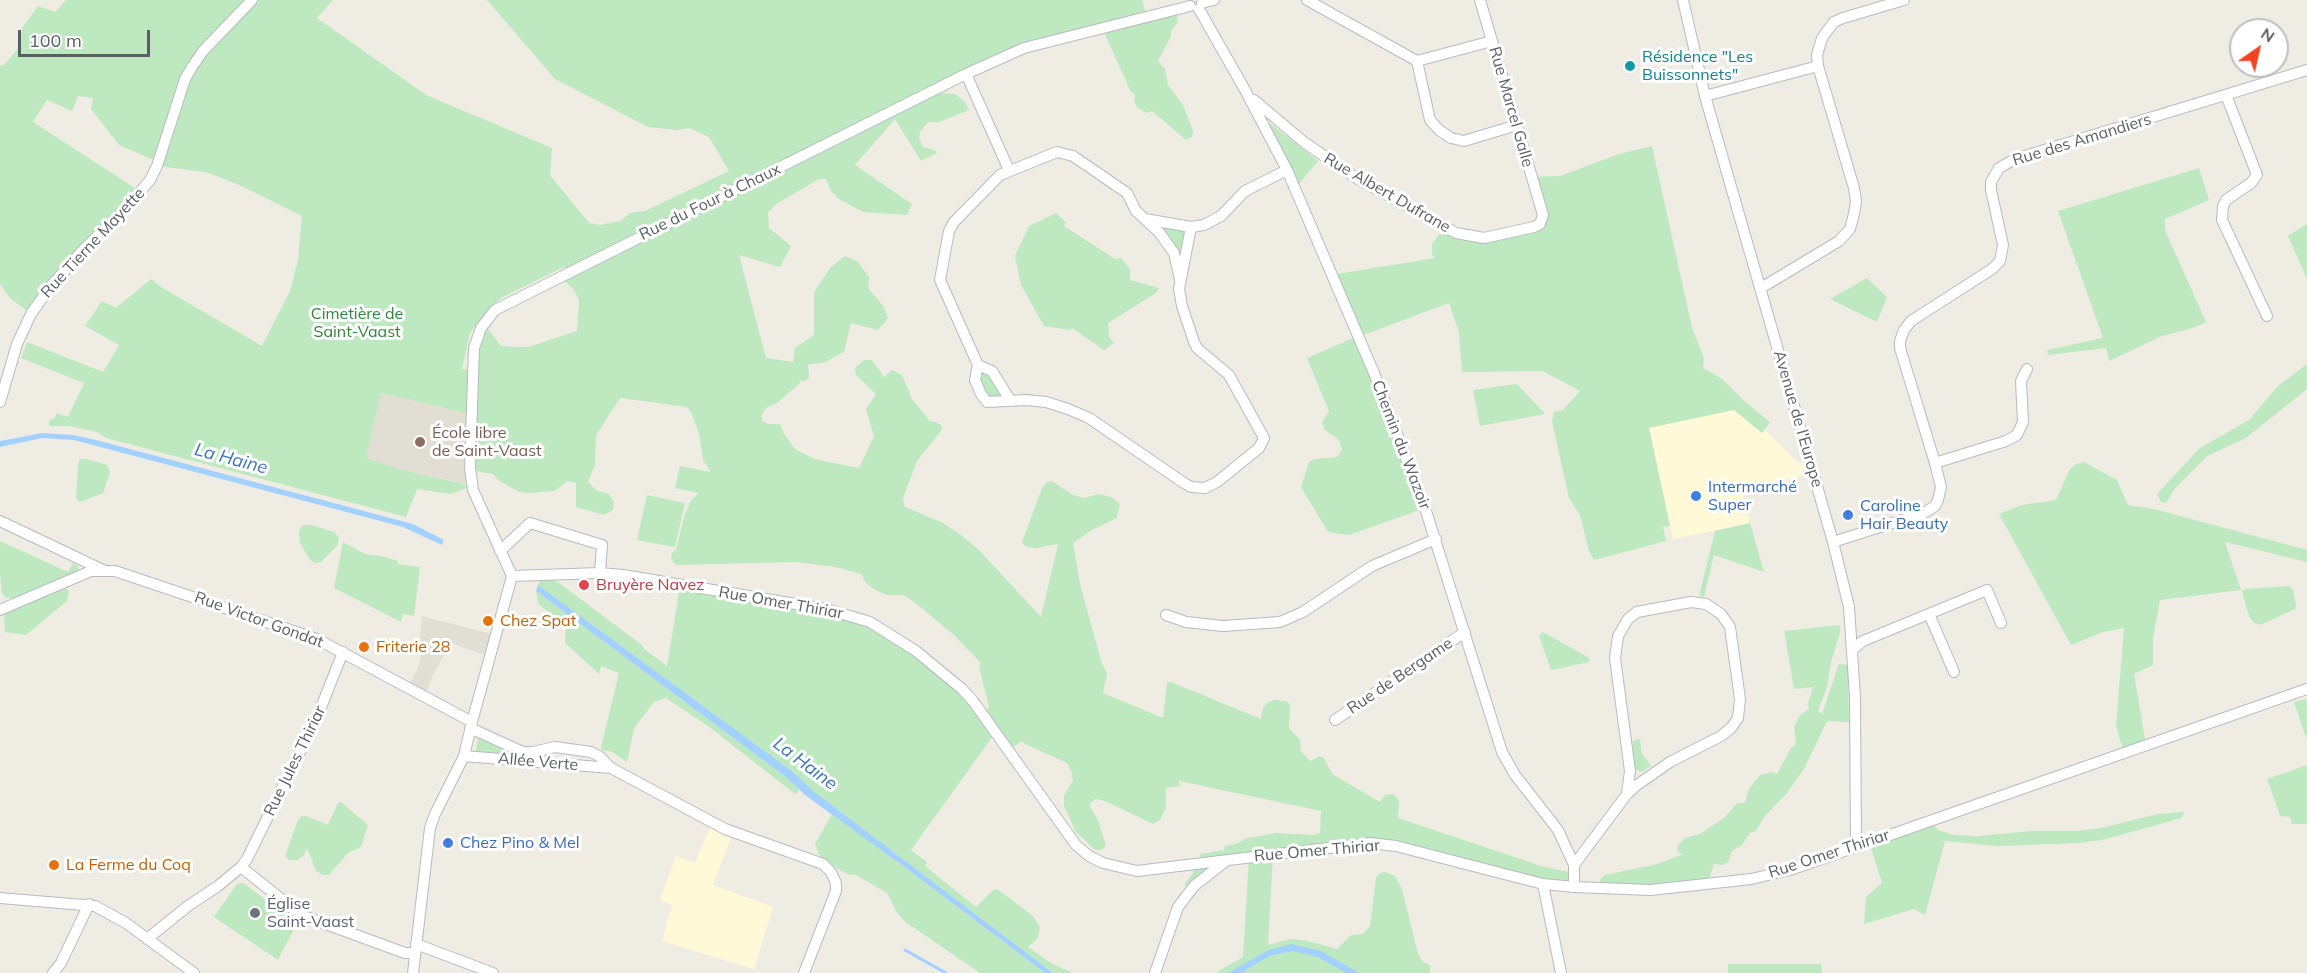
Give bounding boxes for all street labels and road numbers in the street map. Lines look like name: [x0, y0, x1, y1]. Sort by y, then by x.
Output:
street label: Rue Marcel Galle: [1485, 45, 1537, 169]
street label: Rue des Amandiers: [2010, 110, 2154, 170]
street label: Rue Albert Dufrane: [1320, 149, 1454, 237]
street label: Rue du Four à Chaux: [636, 159, 784, 245]
street label: Rue Tierne Mayette: [37, 184, 149, 302]
street label: Avenue de l'Europe: [1769, 348, 1827, 490]
street label: Chemin du Wazoir: [1368, 378, 1434, 512]
street label: Rue Omer Thiriar: [717, 583, 845, 623]
street label: Rue Victor Gondat: [192, 588, 326, 652]
street label: Rue de Bergame: [1344, 634, 1456, 718]
street label: Rue Jules Thiriar: [260, 703, 330, 819]
street label: Allée Verte: [497, 749, 579, 775]
street label: Rue Omer Thiriar: [1766, 825, 1892, 883]
street label: Rue Omer Thiriar: [1253, 836, 1381, 866]

